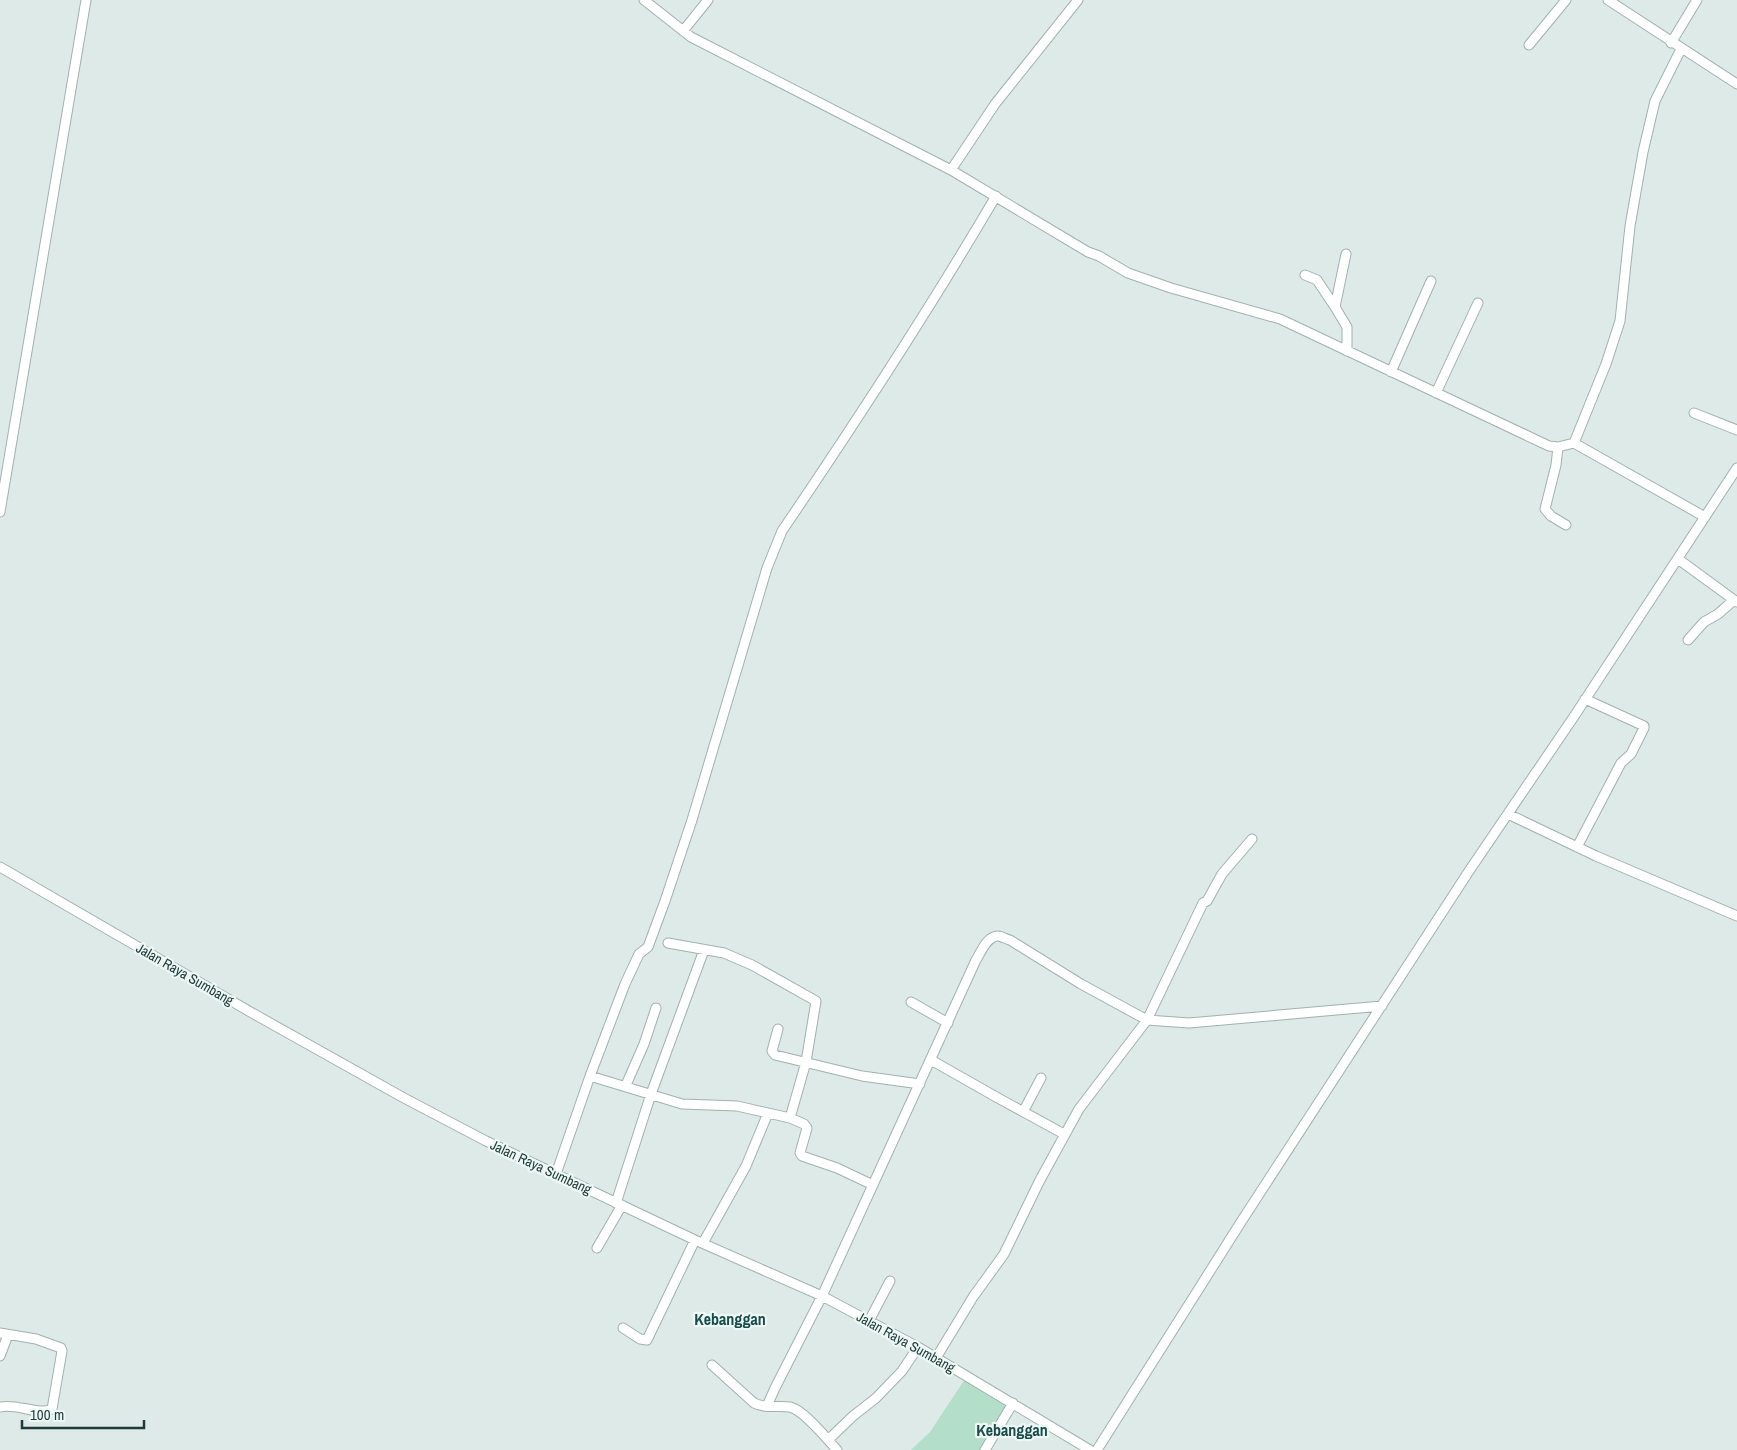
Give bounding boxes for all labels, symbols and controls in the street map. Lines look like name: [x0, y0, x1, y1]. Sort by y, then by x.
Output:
street label: Jalan Raya Sumbang: [133, 939, 238, 1010]
street label: Jalan Raya Sumbang: [487, 1136, 595, 1199]
district label: Kebanggan: [694, 1308, 766, 1330]
street label: Jalan Raya Sumbang: [854, 1308, 959, 1377]
scale bar: [22, 1398, 145, 1430]
text: 100 m: [30, 1404, 64, 1425]
district label: Kebanggan: [976, 1419, 1048, 1441]

